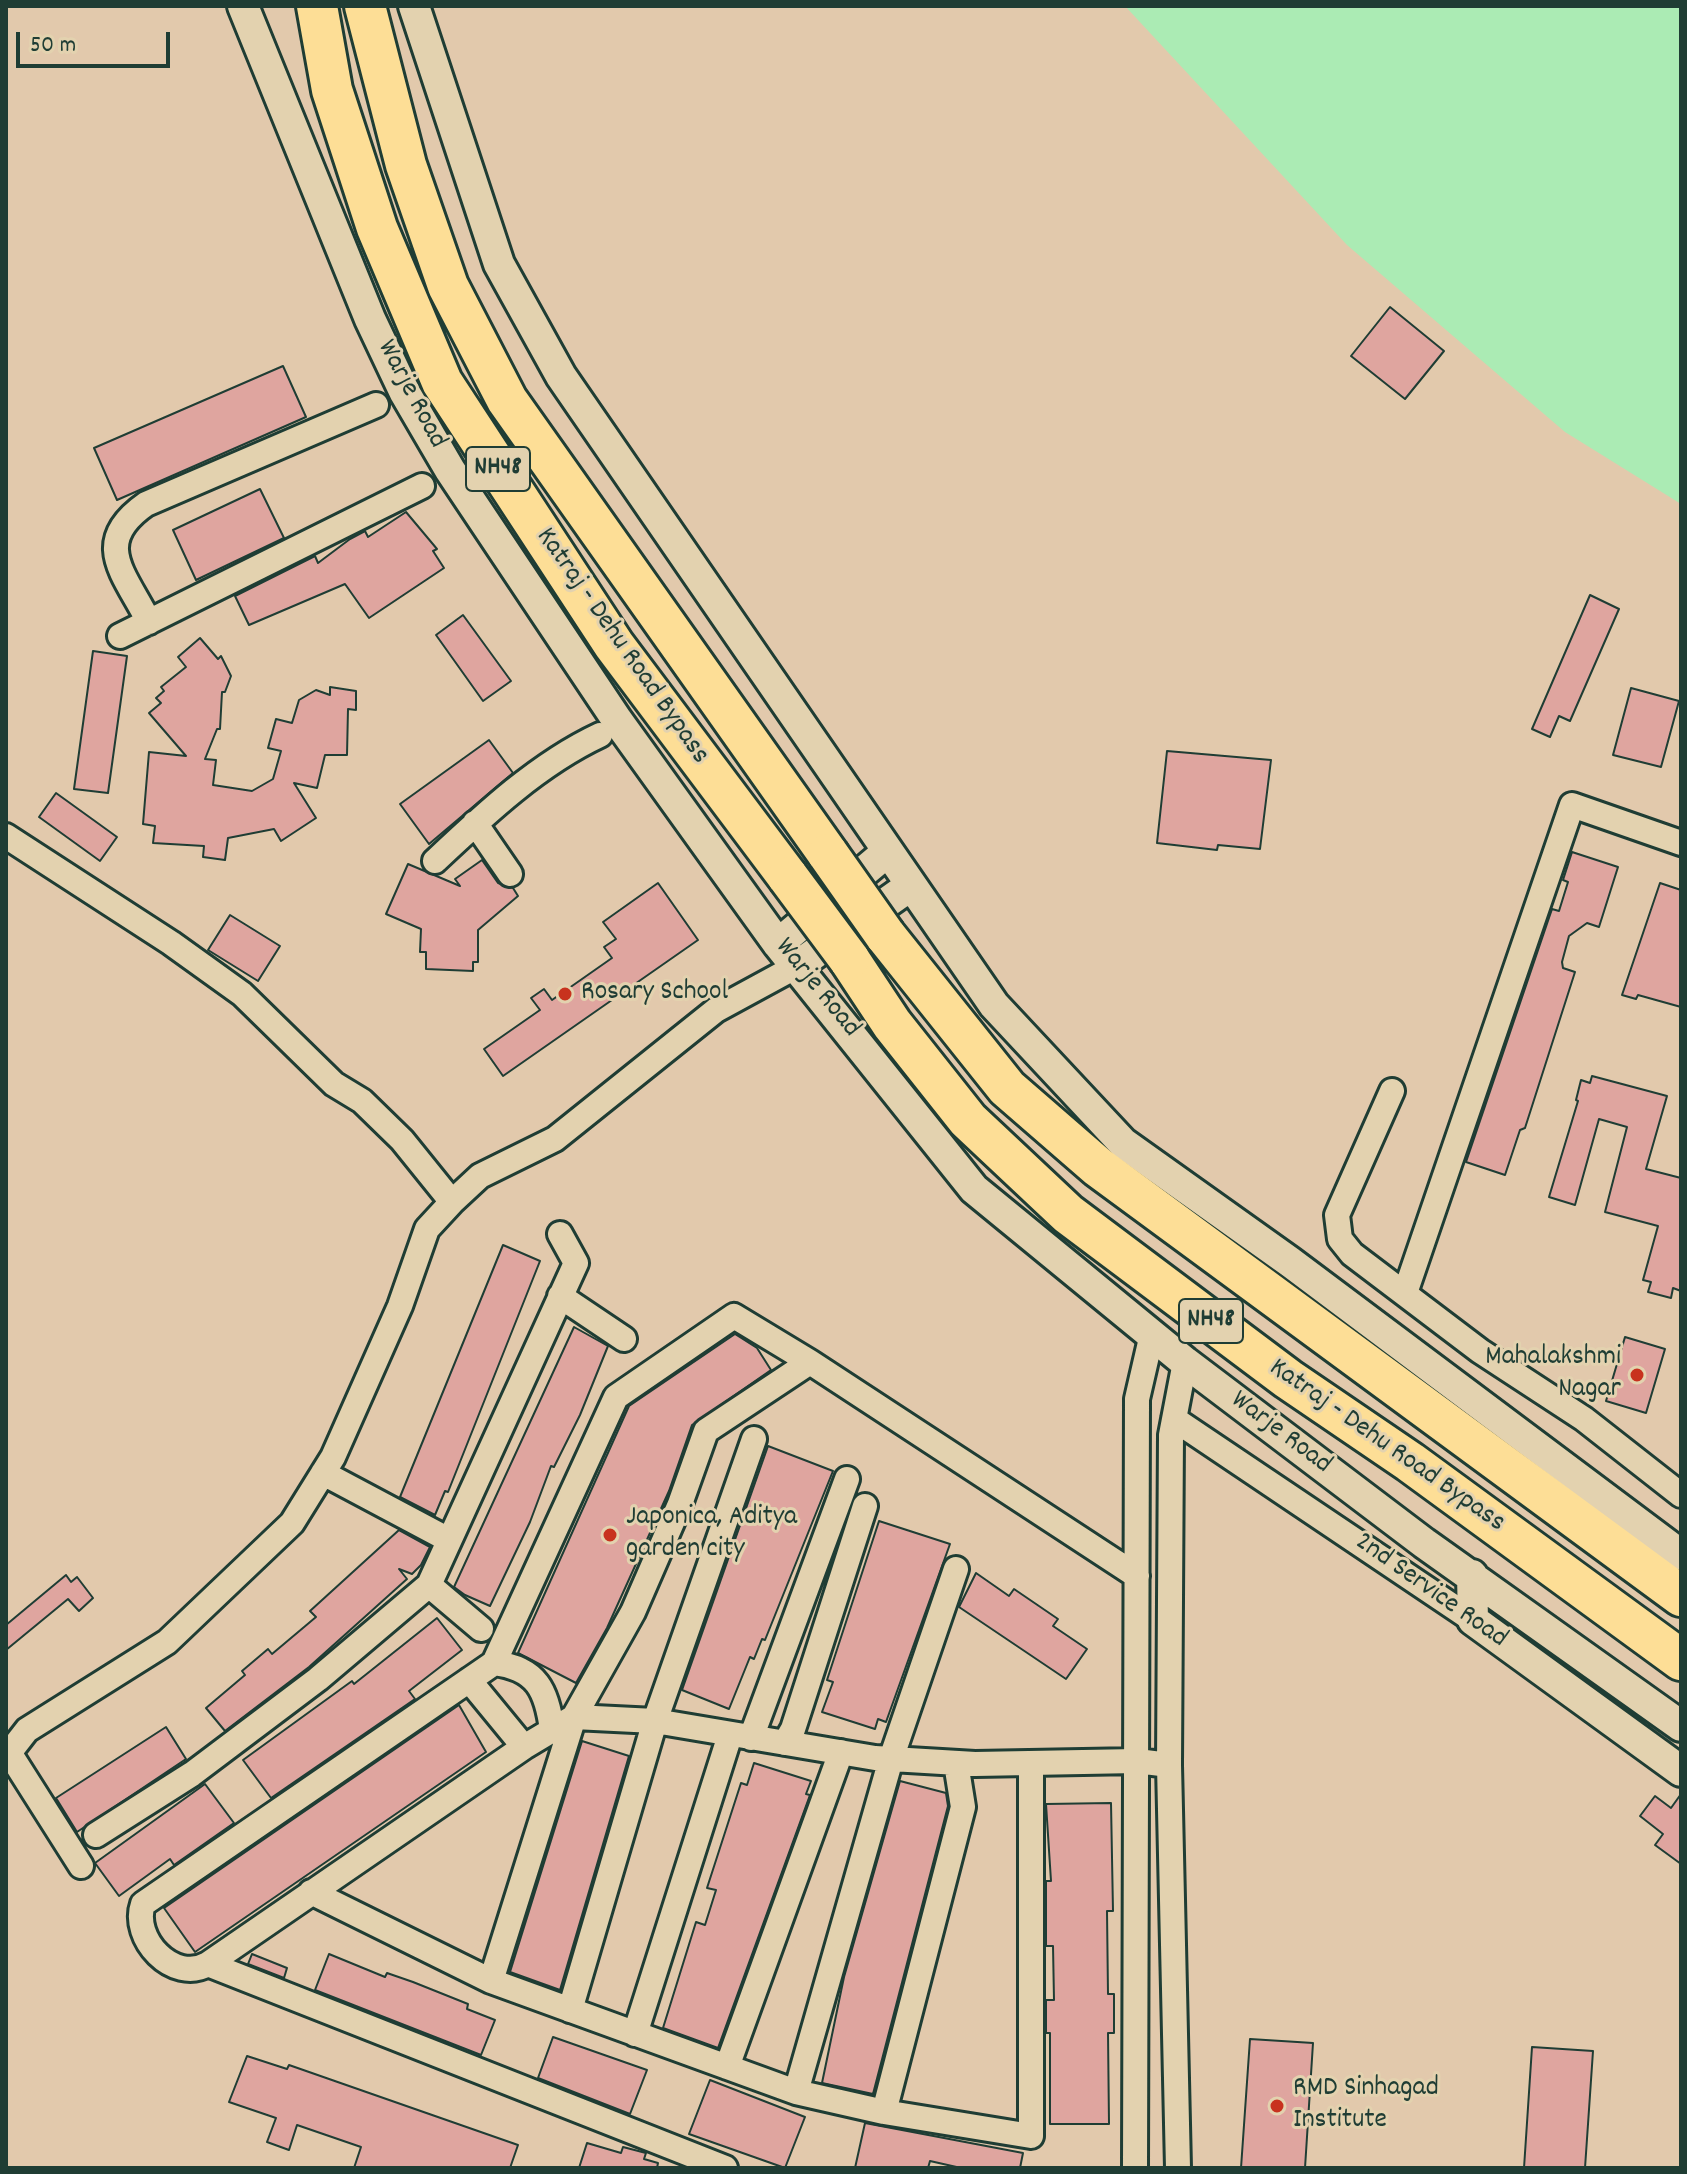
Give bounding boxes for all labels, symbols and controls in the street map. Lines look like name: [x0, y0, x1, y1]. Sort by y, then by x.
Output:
scale bar: [20, 16, 174, 66]
text: 50 m: [30, 29, 76, 63]
street label: Warje Road: [367, 335, 453, 455]
road number: NH48: [466, 447, 530, 491]
street label: Katraj - Dehu Road Bypass: [527, 522, 715, 772]
street label: Warje Road: [766, 933, 866, 1045]
place label: Rosary School: [581, 977, 728, 1011]
marker: Rosary School: [556, 985, 574, 1003]
road number: NH48: [1179, 1299, 1243, 1343]
place label: Mahalakshmi Nagar: [1485, 1342, 1621, 1408]
street label: Katraj - Dehu Road Bypass: [1261, 1353, 1511, 1541]
marker: Mahalakshmi Nagar: [1628, 1366, 1646, 1384]
street label: Warje Road: [1223, 1385, 1337, 1483]
place label: Japonica, Aditya garden city: [626, 1502, 797, 1568]
marker: Japonica, Aditya garden city: [601, 1526, 619, 1544]
street label: 2nd Service Road: [1347, 1527, 1513, 1657]
place label: RMD Sinhagad Institute: [1293, 2073, 1439, 2139]
marker: RMD Sinhagad Institute: [1268, 2097, 1286, 2115]

